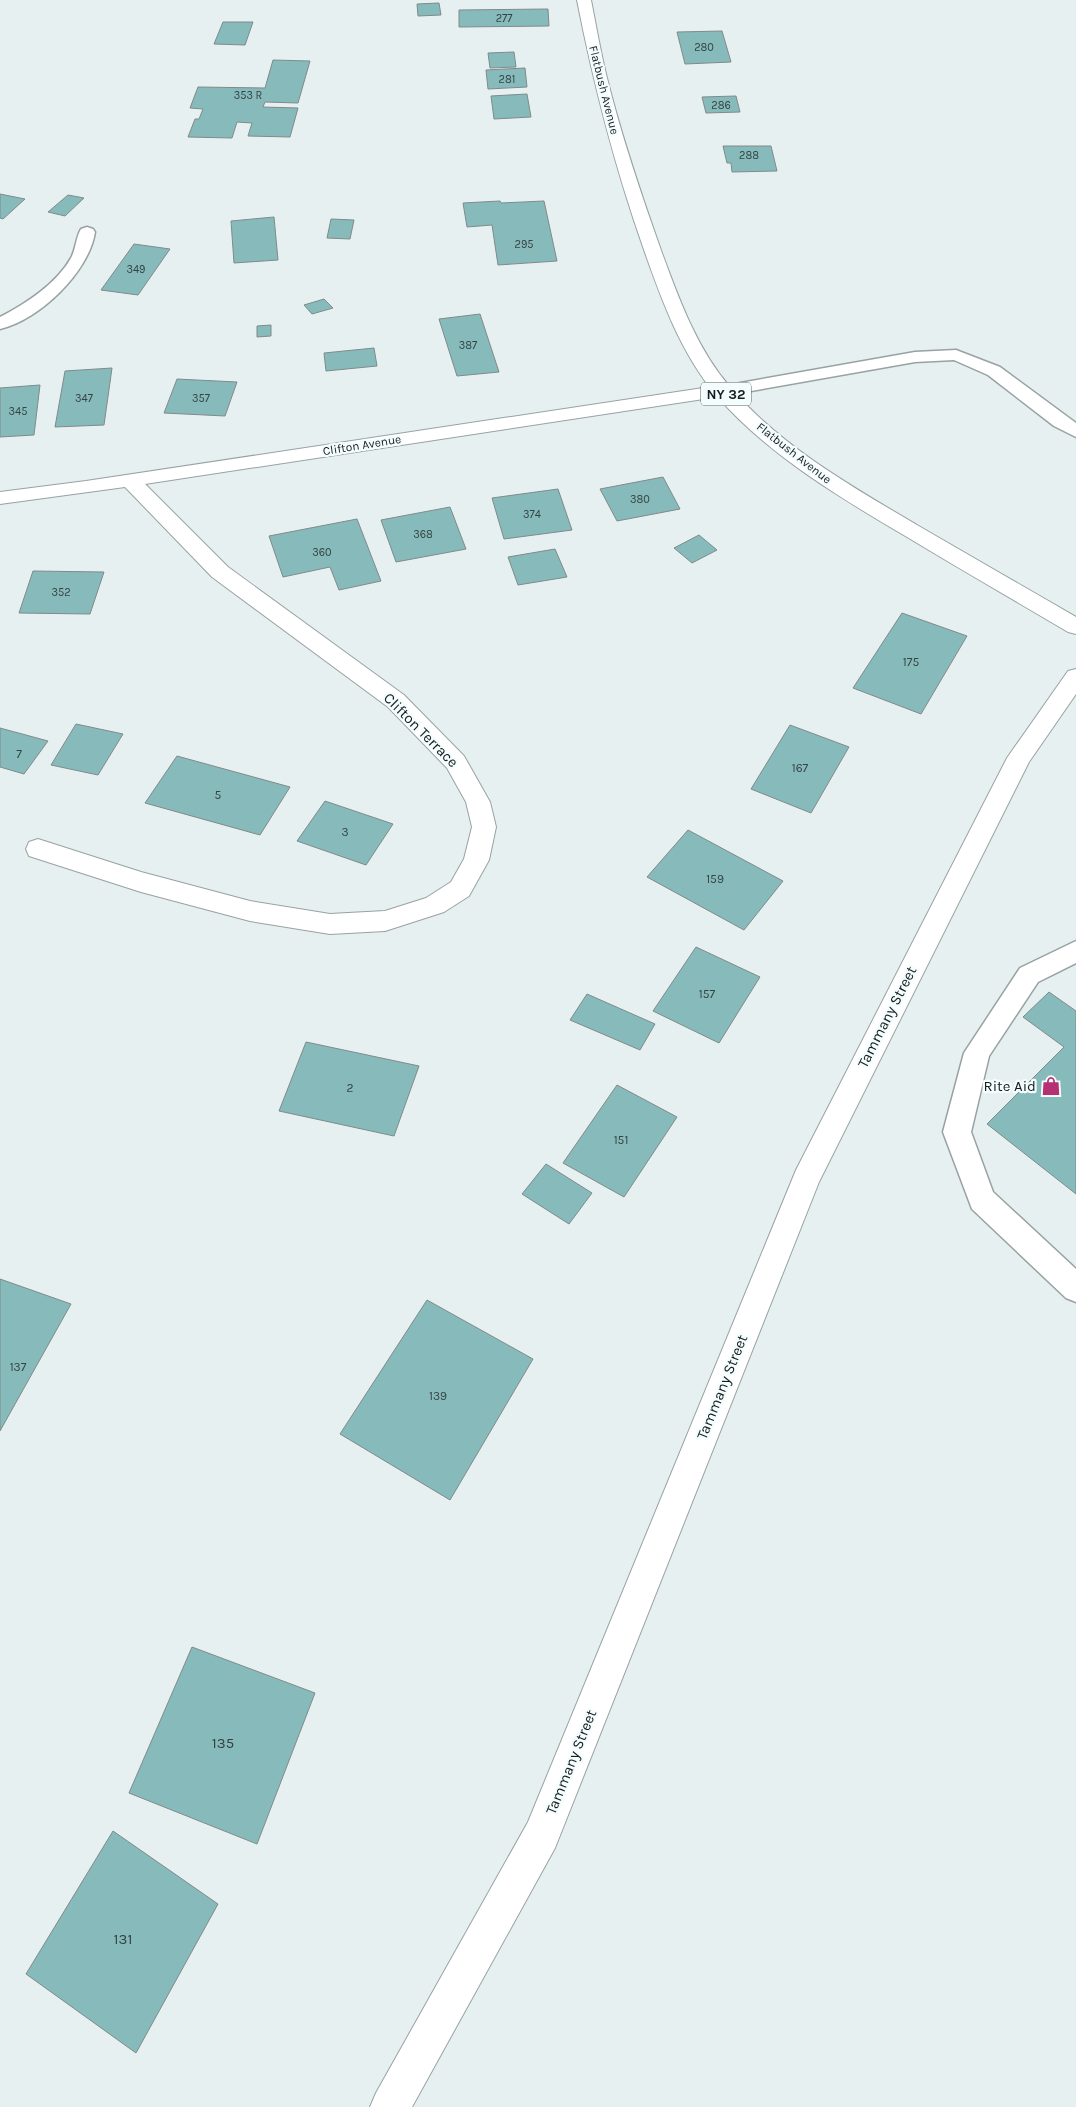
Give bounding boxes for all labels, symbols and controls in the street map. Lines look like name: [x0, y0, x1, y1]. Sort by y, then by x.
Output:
house number: 277: [496, 12, 512, 25]
house number: 280: [694, 41, 714, 54]
street label: Flatbush Avenue: [586, 44, 622, 136]
house number: 281: [499, 73, 515, 86]
house number: 353 R: [234, 89, 263, 102]
house number: 286: [711, 99, 731, 112]
house number: 288: [739, 149, 759, 162]
house number: 295: [515, 238, 533, 251]
house number: 349: [126, 263, 146, 276]
house number: 387: [459, 339, 477, 352]
road number: NY 32: [701, 382, 751, 406]
house number: 347: [75, 392, 93, 405]
house number: 357: [192, 392, 210, 405]
house number: 345: [9, 405, 27, 418]
street label: Flatbush Avenue: [754, 419, 834, 487]
street label: Clifton Avenue: [322, 432, 402, 458]
house number: 380: [630, 493, 650, 506]
house number: 374: [523, 508, 541, 521]
house number: 368: [413, 528, 433, 541]
house number: 360: [312, 546, 332, 559]
house number: 352: [51, 586, 71, 599]
house number: 175: [903, 655, 919, 669]
street label: Clifton Terrace: [380, 689, 462, 771]
house number: 7: [16, 747, 22, 761]
house number: 167: [792, 761, 809, 775]
house number: 5: [215, 788, 222, 802]
house number: 3: [341, 825, 349, 839]
house number: 159: [706, 872, 724, 886]
street label: Tammany Street: [854, 963, 921, 1071]
house number: 157: [699, 987, 716, 1001]
shop icon: Rite Aid: [1040, 1075, 1062, 1097]
place label: Rite Aid: [983, 1077, 1036, 1095]
house number: 2: [347, 1081, 354, 1095]
house number: 151: [614, 1133, 628, 1147]
street label: Tammany Street: [693, 1332, 751, 1442]
house number: 137: [10, 1360, 27, 1374]
house number: 139: [429, 1389, 447, 1403]
street label: Tammany Street: [542, 1707, 600, 1817]
house number: 135: [212, 1734, 234, 1752]
house number: 131: [114, 1930, 132, 1948]

